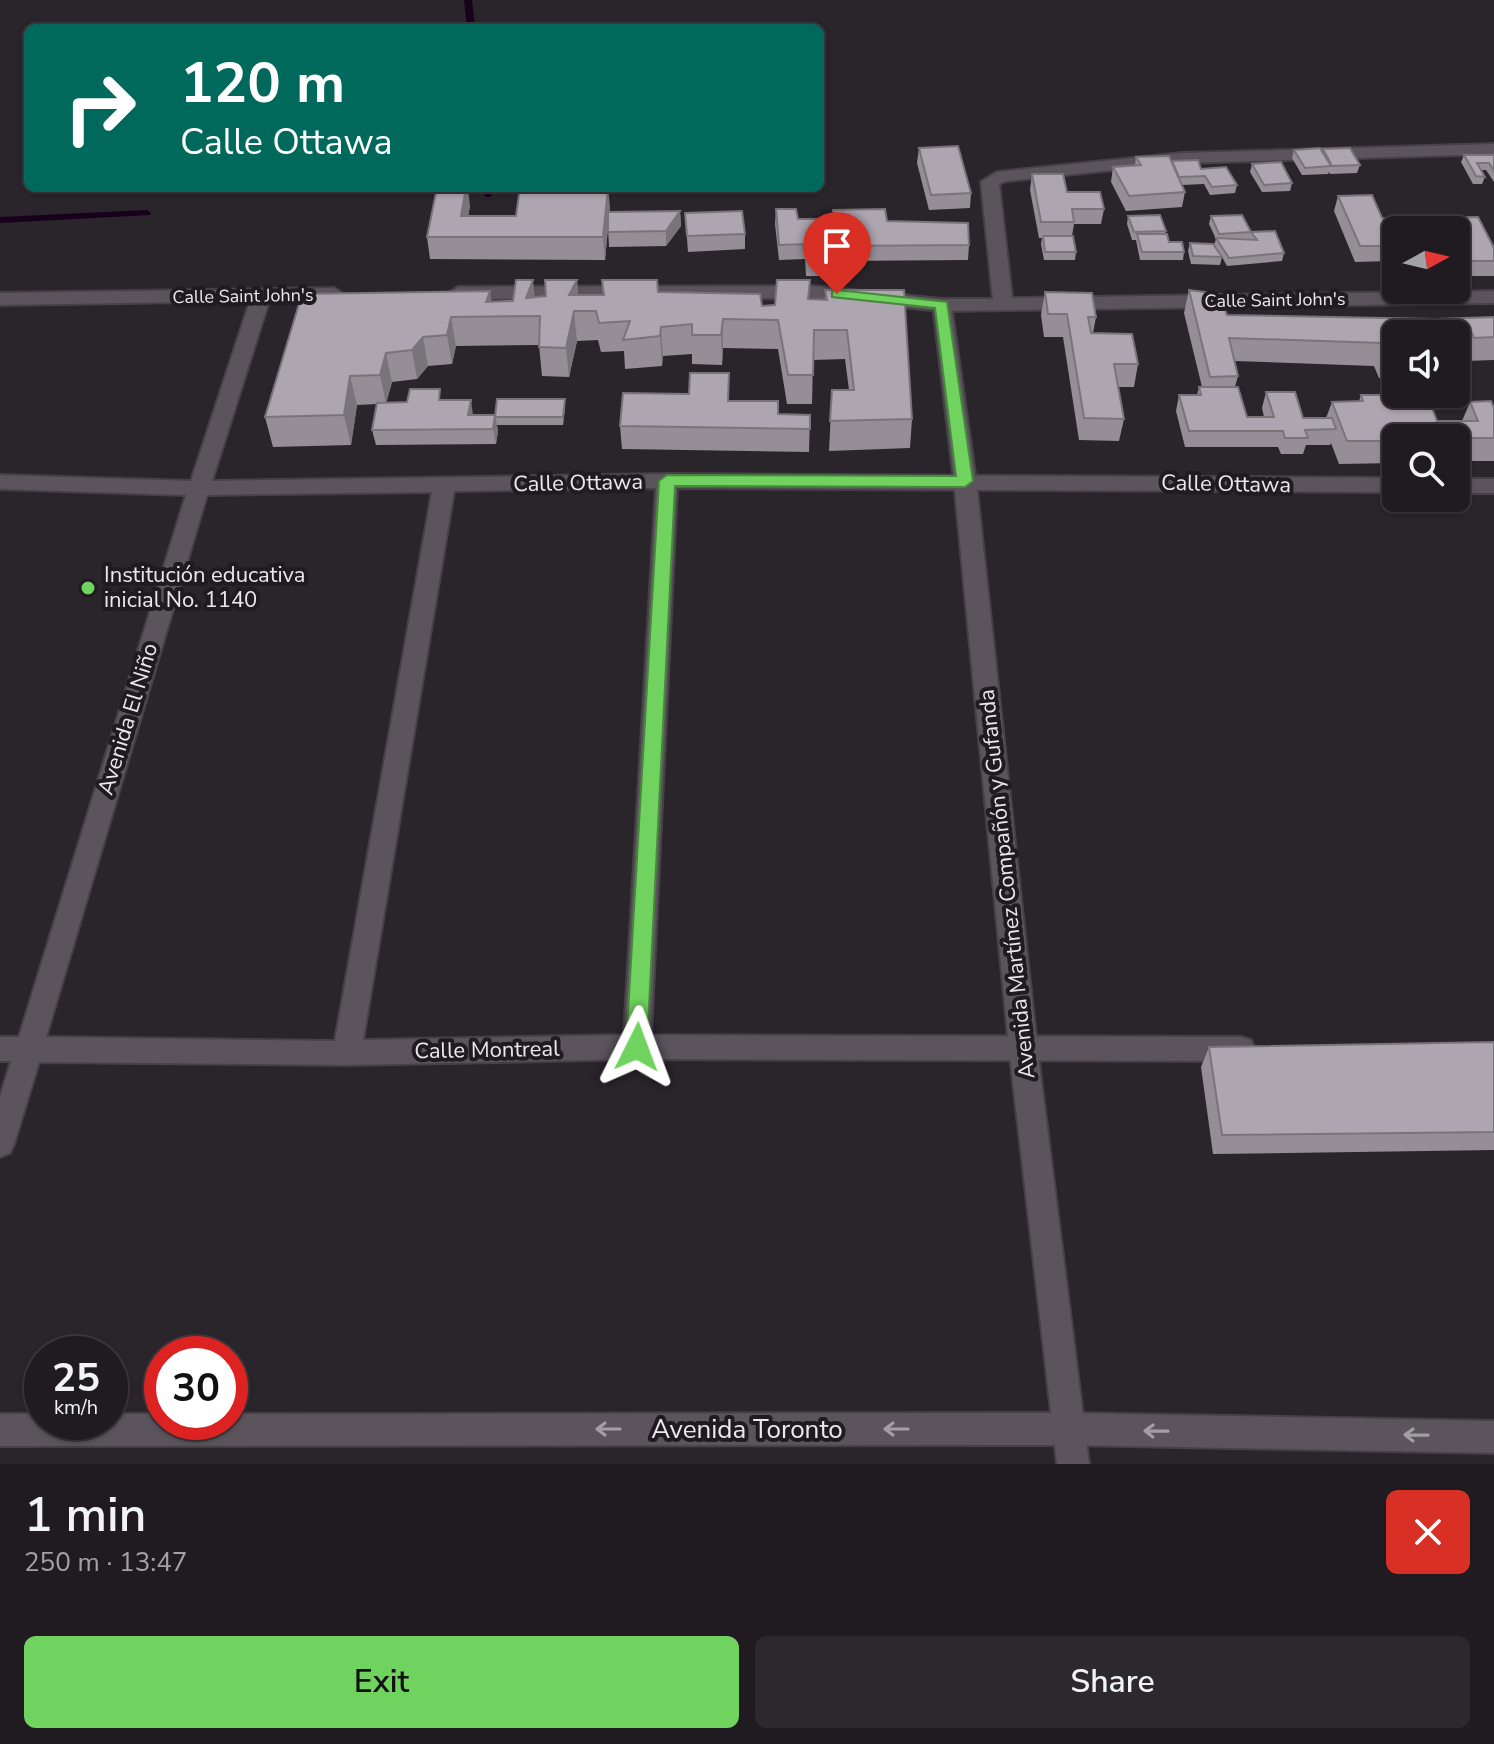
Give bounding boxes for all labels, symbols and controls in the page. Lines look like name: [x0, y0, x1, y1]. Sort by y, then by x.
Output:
text: 120 m: [180, 45, 345, 122]
icon: right: [48, 56, 152, 160]
text: Calle Ottawa: [180, 118, 393, 167]
pin: [803, 212, 871, 294]
north arrow: [1382, 216, 1470, 304]
map controls: [1382, 216, 1470, 512]
icon: arrive: [815, 224, 859, 268]
street label: Calle Saint John's: [172, 283, 314, 309]
street label: Calle Saint John's: [1204, 287, 1346, 313]
button: sound: [1382, 320, 1470, 408]
button: search: [1382, 424, 1470, 512]
street label: Calle Ottawa: [513, 467, 643, 499]
street label: Calle Ottawa: [1161, 468, 1291, 500]
place label: Institución educativa inicial No. 1140: [104, 560, 305, 615]
marker: Institución educativa inicial No. 1140: [79, 579, 97, 597]
street label: Avenida El Niño: [91, 639, 165, 799]
street label: Avenida Martínez Compañón y Gufanda: [972, 688, 1042, 1080]
position arrow: [595, 1005, 679, 1089]
street label: Calle Montreal: [414, 1034, 560, 1066]
speed limit sign: 30: [144, 1336, 248, 1440]
text: 25: [52, 1351, 100, 1405]
text: km/h: [54, 1394, 98, 1421]
street label: Avenida Toronto: [651, 1412, 843, 1447]
one-way arrow: [595, 1421, 622, 1437]
one-way arrow: [883, 1421, 910, 1437]
one-way arrow: [1143, 1423, 1170, 1438]
one-way arrow: [1403, 1428, 1430, 1443]
text: 1 min: [24, 1482, 146, 1548]
button: close: [1386, 1490, 1470, 1574]
text: 250 m · 13:47: [24, 1545, 187, 1580]
button: Exit: [24, 1636, 739, 1728]
button: Share: [755, 1636, 1470, 1728]

